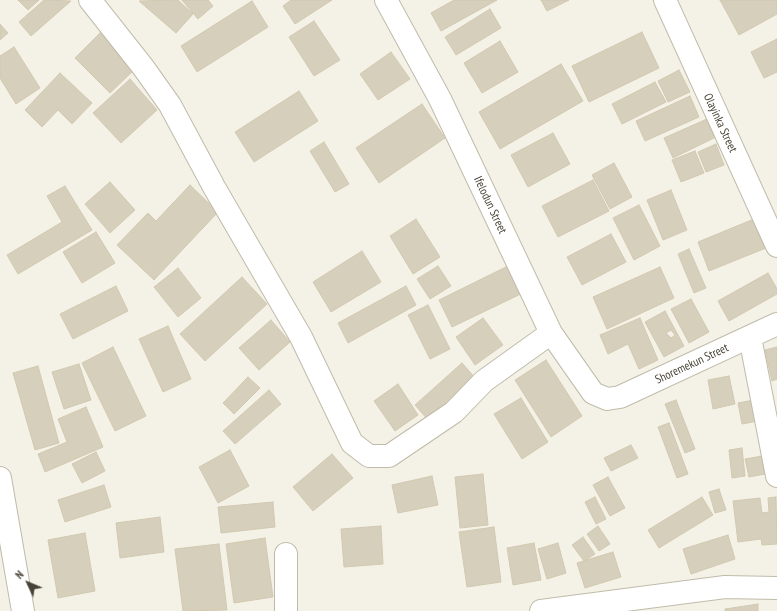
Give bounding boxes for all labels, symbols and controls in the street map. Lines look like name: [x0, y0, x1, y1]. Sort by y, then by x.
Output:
street label: Olayinka Street: [700, 91, 740, 155]
street label: Ifelodun Street: [470, 174, 510, 236]
street label: Shoremekun Street: [653, 341, 731, 387]
north arrow: [8, 563, 48, 603]
text: N: [12, 568, 26, 582]

